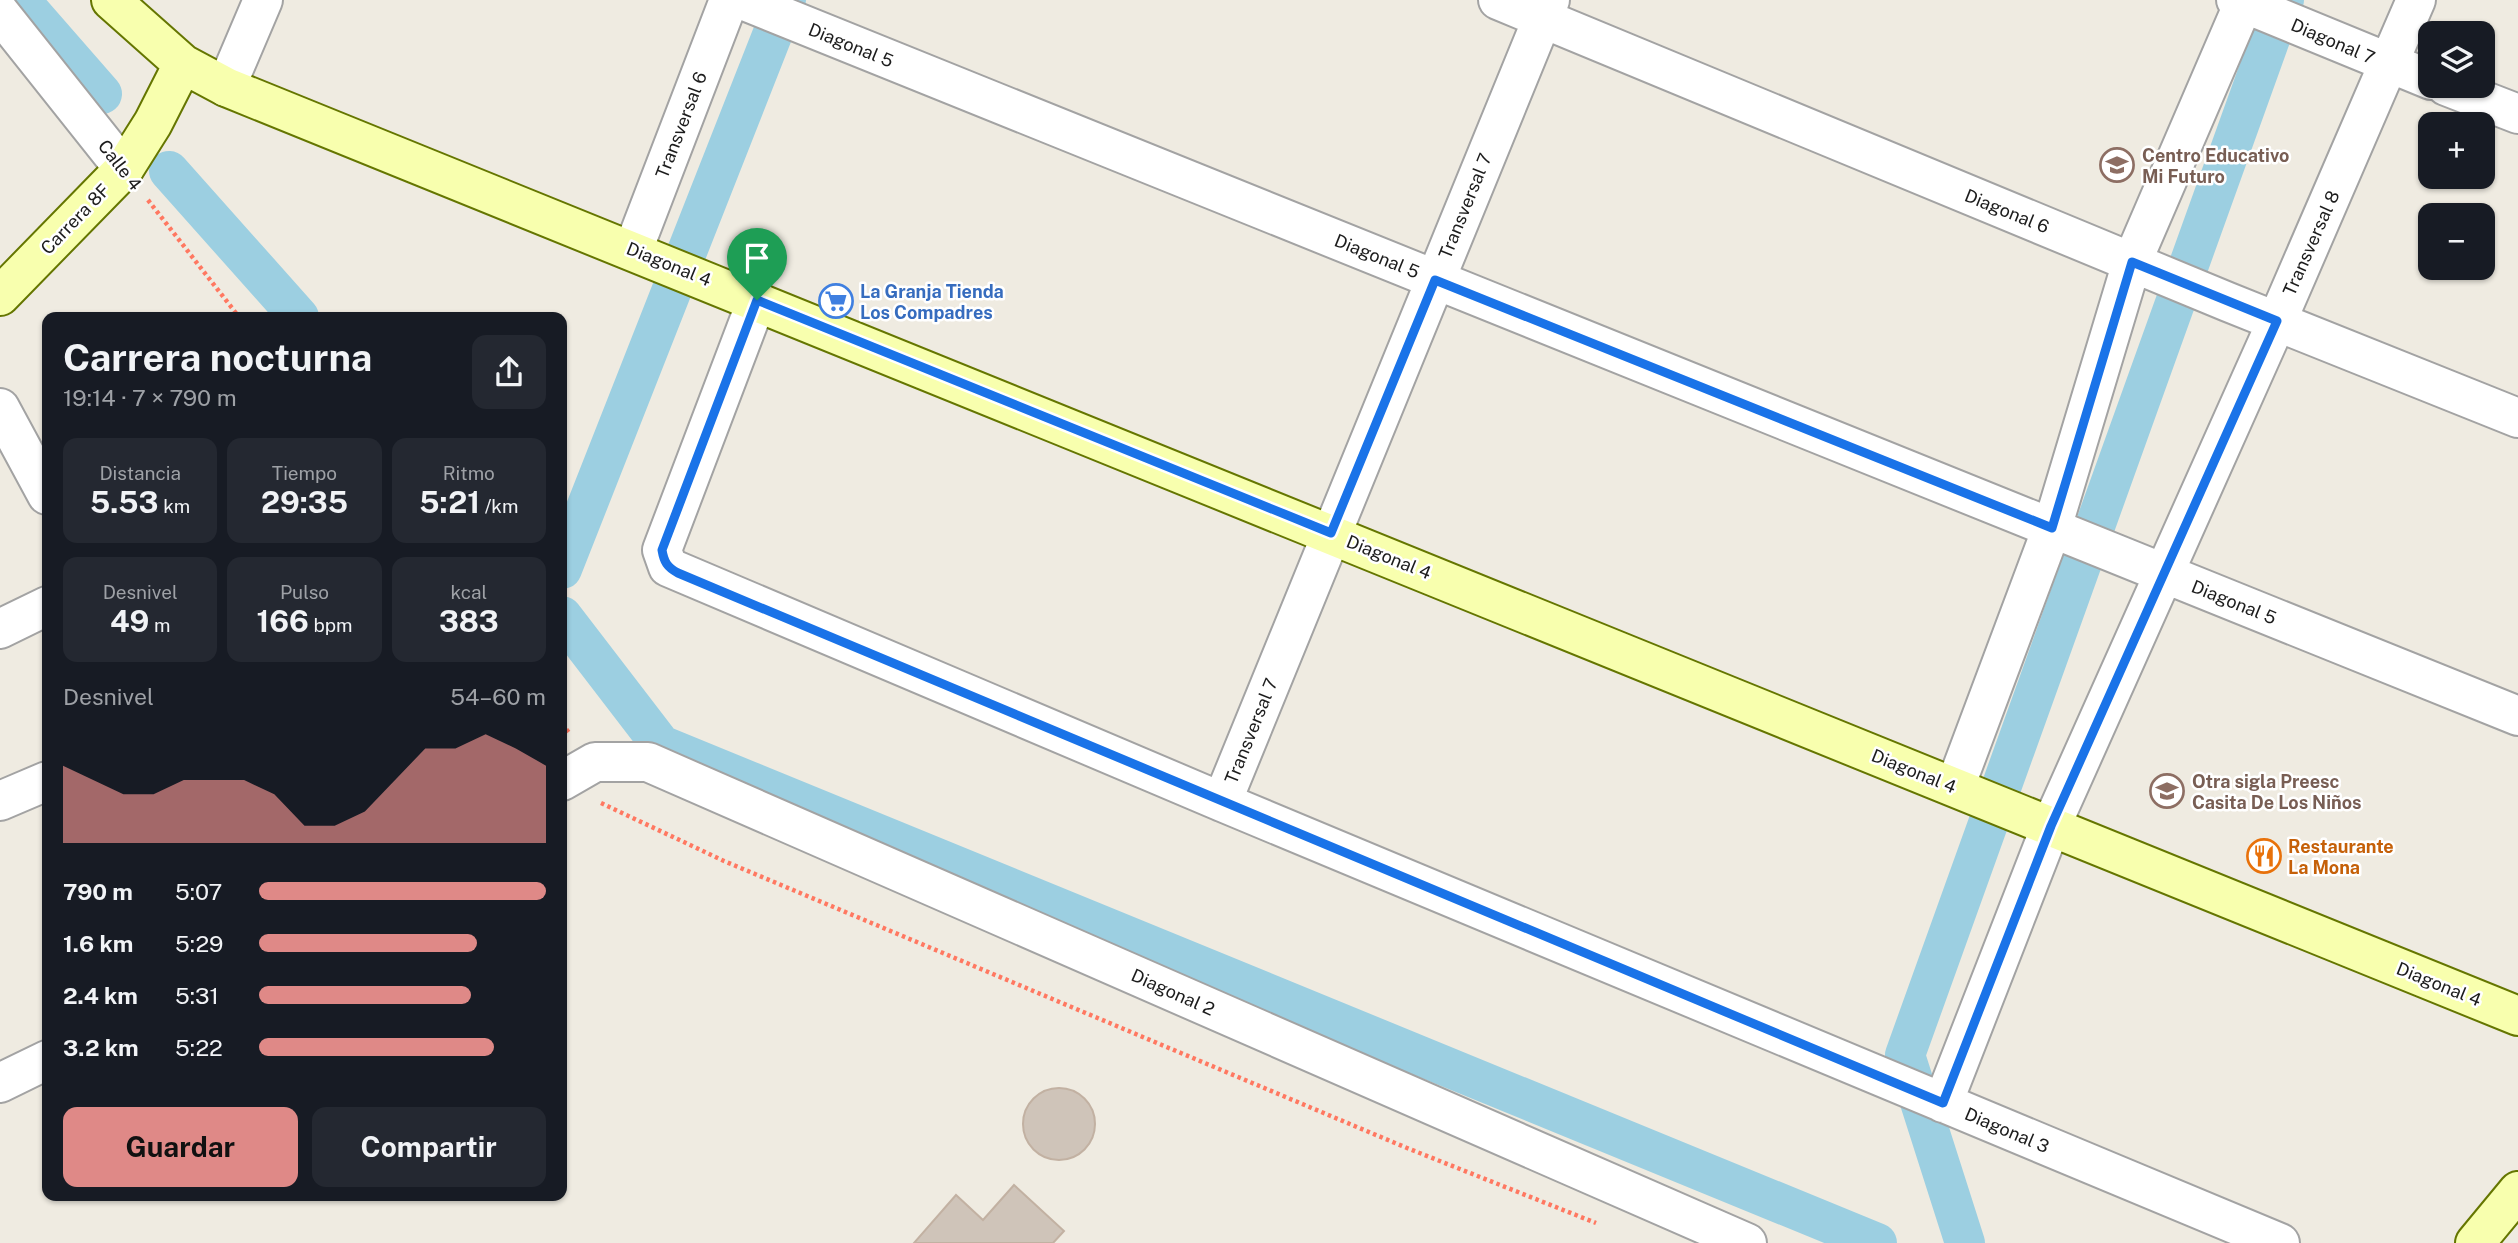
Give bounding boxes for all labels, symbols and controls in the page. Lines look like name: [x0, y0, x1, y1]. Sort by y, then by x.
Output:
street label: Diagonal 7: [2288, 14, 2378, 68]
street label: Diagonal 5: [806, 18, 896, 72]
map controls: [2418, 21, 2495, 280]
button: layers: [2418, 21, 2495, 98]
street label: Transversal 6: [651, 69, 711, 181]
button: +: [2418, 112, 2495, 189]
street label: Calle 4: [94, 136, 146, 194]
place label: Centro Educativo Mi Futuro: [2142, 145, 2289, 187]
school or university icon: Centro Educativo Mi Futuro: [2098, 146, 2136, 184]
street label: Transversal 7: [1434, 150, 1496, 262]
street label: Carrera 8F: [36, 179, 114, 259]
street label: Diagonal 6: [1962, 185, 2052, 237]
street label: Transversal 8: [2278, 187, 2344, 299]
button: −: [2418, 203, 2495, 280]
pin: [727, 228, 787, 300]
street label: Diagonal 5: [1332, 229, 1422, 283]
street label: Diagonal 4: [624, 238, 714, 290]
icon: arrive: [738, 239, 776, 277]
place label: La Granja Tienda Los Compadres: [860, 281, 1004, 323]
supermarket icon: La Granja Tienda Los Compadres: [817, 282, 855, 320]
text: Carrera nocturna: [63, 335, 372, 380]
button: share: [472, 335, 546, 409]
text: 19:14 · 7 × 790 m: [63, 384, 237, 411]
text: Distancia: [99, 462, 181, 484]
text: Tiempo: [272, 462, 337, 484]
text: Ritmo: [443, 462, 495, 484]
text: 5.53: [90, 484, 159, 520]
text: 29:35: [261, 484, 348, 520]
text: 5:21: [419, 484, 480, 520]
text: km: [159, 495, 190, 517]
text: /km: [480, 495, 518, 517]
street label: Diagonal 4: [1344, 531, 1434, 583]
street label: Diagonal 5: [2189, 575, 2279, 629]
text: Desnivel: [103, 581, 178, 603]
text: Pulso: [280, 581, 329, 603]
text: kcal: [450, 581, 487, 603]
text: 49: [110, 603, 149, 639]
text: 166: [256, 603, 309, 639]
text: 383: [439, 603, 499, 639]
text: m: [149, 614, 170, 636]
text: bpm: [309, 614, 353, 636]
street label: Transversal 7: [1220, 675, 1282, 787]
text: Desnivel: [63, 683, 154, 710]
text: 54–60 m: [450, 683, 546, 710]
street label: Diagonal 4: [1869, 745, 1959, 797]
place label: Otra sigla Preesc Casita De Los Niños: [2192, 771, 2362, 813]
school or university icon: Otra sigla Preesc Casita De Los Niños: [2148, 772, 2186, 810]
place label: Restaurante La Mona: [2288, 836, 2394, 878]
restaurant icon: Restaurante La Mona: [2245, 837, 2283, 875]
text: 790 m: [63, 878, 133, 905]
text: 5:07: [175, 878, 222, 905]
text: 1.6 km: [63, 930, 133, 957]
text: 5:29: [175, 930, 223, 957]
street label: Diagonal 4: [2394, 958, 2484, 1010]
street label: Diagonal 2: [1128, 964, 1218, 1020]
text: 2.4 km: [63, 982, 138, 1009]
text: 5:31: [175, 982, 219, 1009]
text: 3.2 km: [63, 1034, 139, 1061]
text: 5:22: [175, 1034, 223, 1061]
street label: Diagonal 3: [1962, 1103, 2052, 1157]
button: Guardar: [63, 1107, 298, 1187]
button: Compartir: [312, 1107, 546, 1187]

